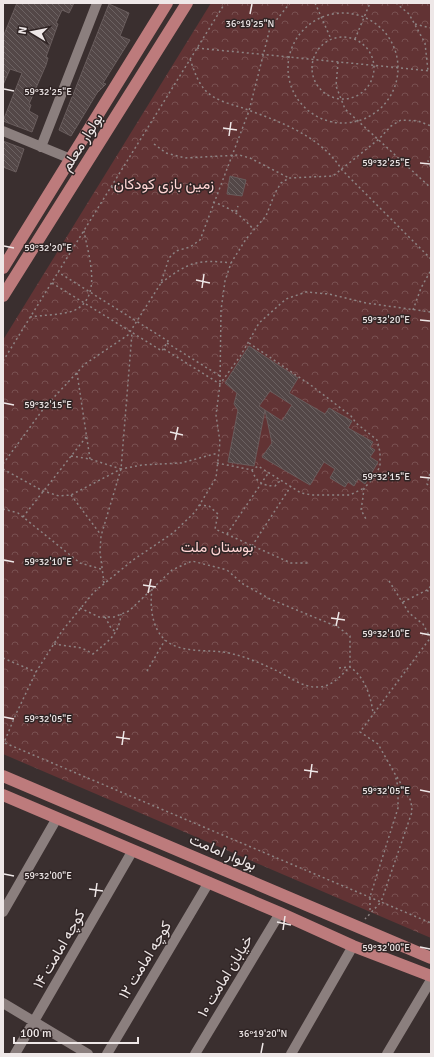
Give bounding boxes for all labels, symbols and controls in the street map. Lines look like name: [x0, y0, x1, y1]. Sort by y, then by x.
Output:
north arrow: [12, 12, 52, 52]
text: 36°19'25"N: [226, 18, 274, 30]
text: N: [16, 25, 30, 35]
text: 59°32'25"E: [24, 86, 72, 98]
street label: بولوار معلم: [57, 110, 108, 175]
text: 59°32'25"E: [362, 157, 410, 169]
park label: زمین بازی کودکان: [114, 175, 214, 194]
text: 59°32'20"E: [24, 242, 72, 254]
text: 59°32'20"E: [362, 314, 410, 326]
text: 59°32'15"E: [24, 399, 72, 411]
text: 59°32'15"E: [362, 471, 410, 483]
park label: بوستان ملت: [181, 538, 253, 556]
text: 59°32'10"E: [24, 556, 72, 568]
text: 59°32'10"E: [362, 628, 410, 640]
text: 59°32'05"E: [24, 713, 72, 725]
text: 59°32'05"E: [362, 785, 410, 797]
street label: بولوار امامت: [187, 830, 259, 874]
text: 59°32'00"E: [24, 870, 72, 882]
street label: کوچه امامت ۱۴: [29, 906, 90, 992]
street label: کوچه امامت ۱۲: [115, 918, 176, 1003]
street label: خیابان امامت ۱۰: [193, 932, 257, 1020]
text: 59°32'00"E: [362, 942, 410, 954]
scale bar: [14, 1019, 138, 1045]
text: 100 m: [20, 1026, 52, 1041]
text: 36°19'20"N: [239, 1028, 287, 1040]

